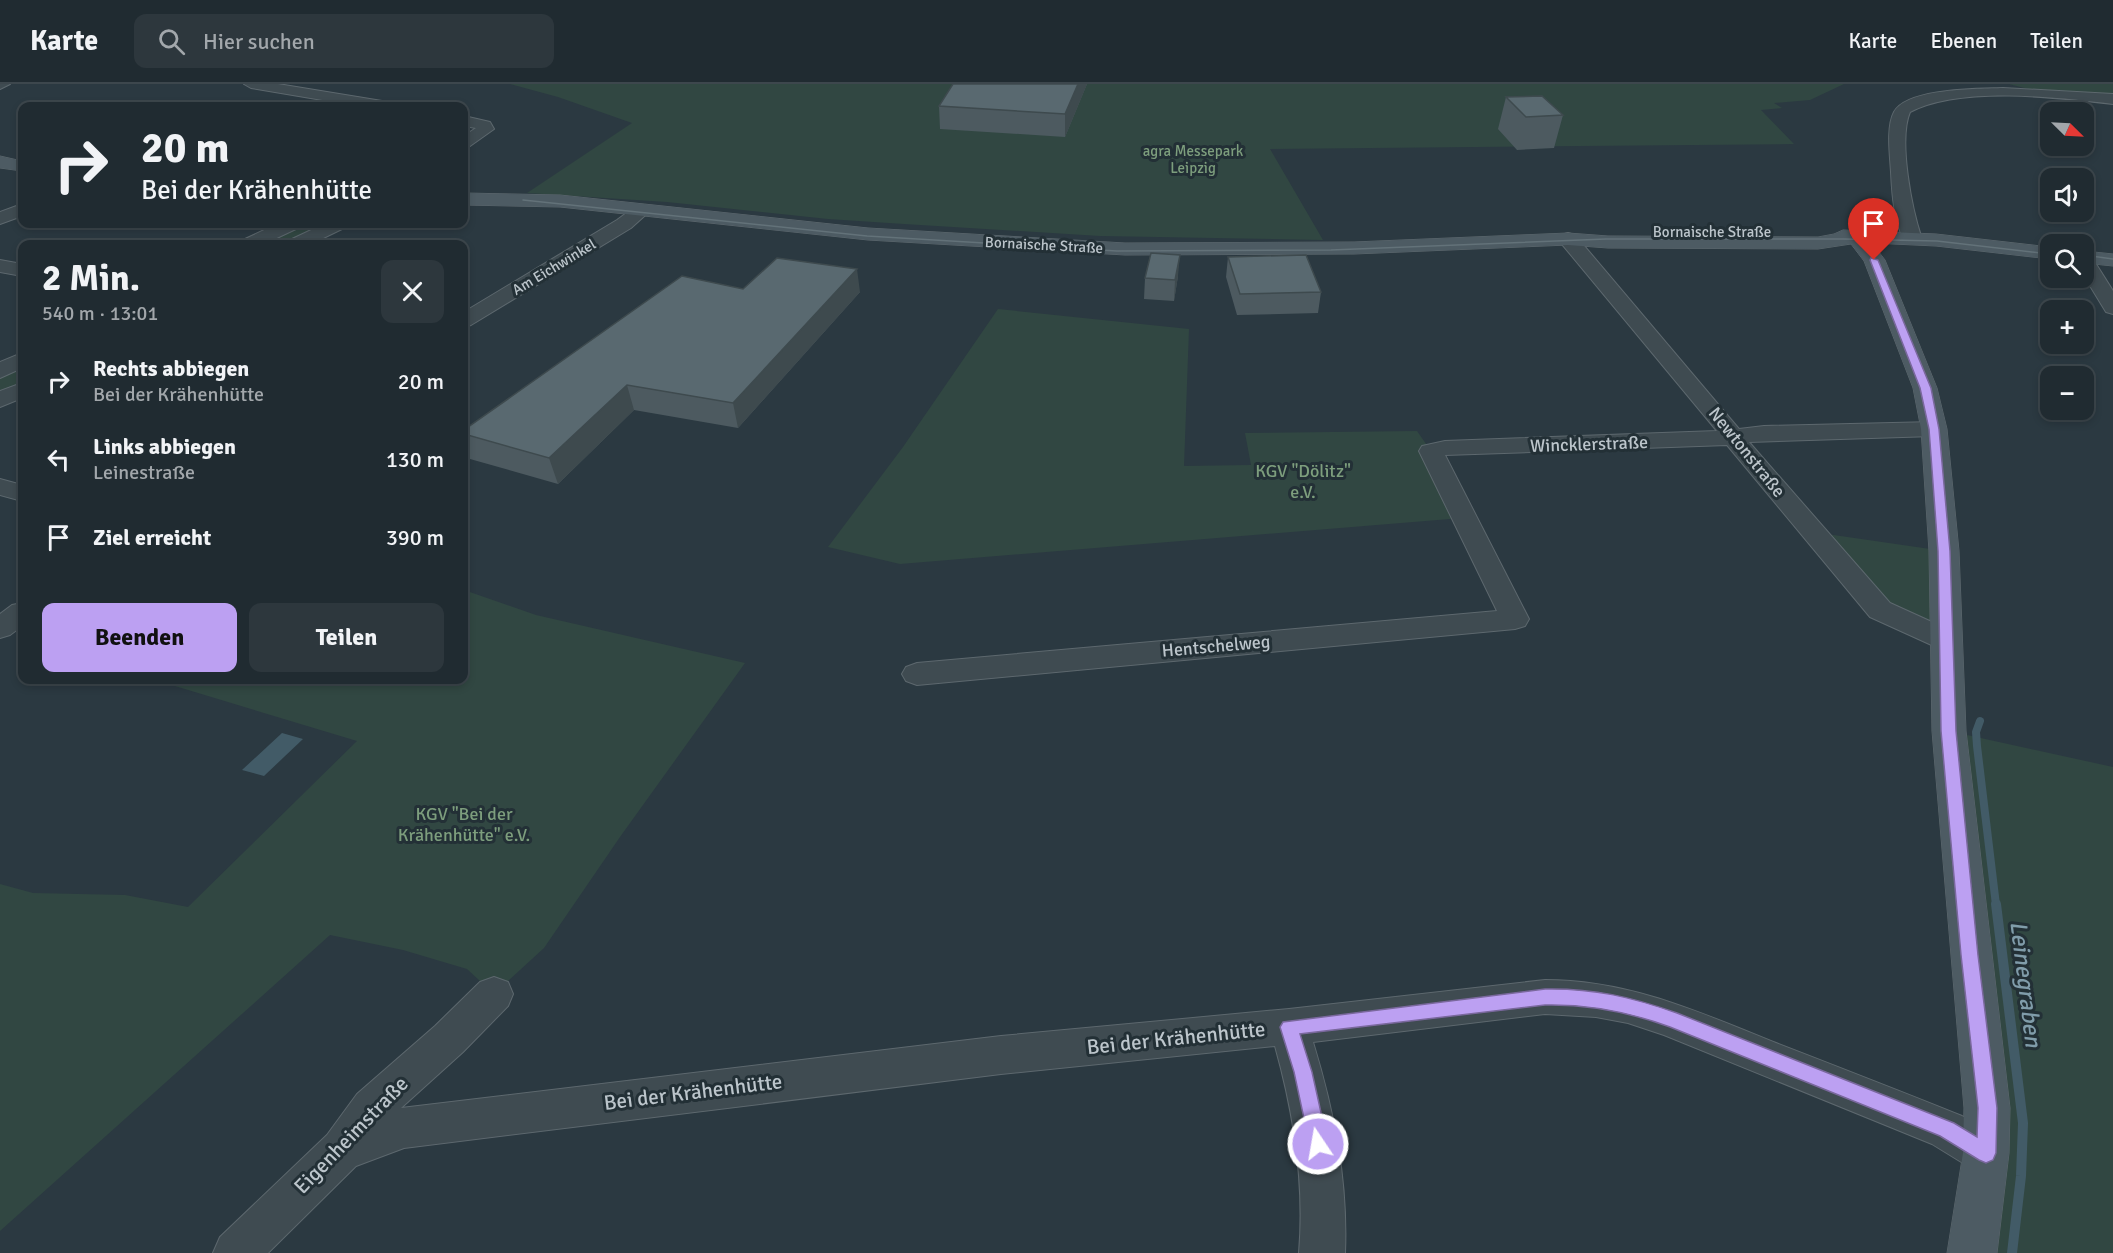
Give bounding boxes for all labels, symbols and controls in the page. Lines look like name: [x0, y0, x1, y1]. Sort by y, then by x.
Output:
search box: [134, 14, 554, 68]
text: Karte: [30, 24, 98, 58]
icon: search: [155, 25, 188, 58]
text: Hier suchen: [203, 28, 315, 55]
text: Karte: [1848, 28, 1897, 54]
text: Ebenen: [1930, 28, 1997, 54]
text: Teilen: [2030, 28, 2083, 54]
north arrow: [2040, 102, 2094, 156]
map controls: [2040, 102, 2094, 420]
text: 20 m: [141, 123, 230, 174]
icon: right: [42, 126, 120, 204]
park label: agra Messepark Leipzig: [1143, 142, 1244, 177]
button: sound: [2040, 168, 2094, 222]
text: Bei der Krähenhütte: [141, 174, 372, 207]
pin: [1848, 198, 1899, 260]
icon: arrive: [1857, 207, 1890, 240]
street label: Bornaische Straße: [1653, 223, 1771, 241]
street label: Bornaische Straße: [984, 233, 1104, 257]
button: search: [2040, 234, 2094, 288]
street label: Am Eichwinkel: [509, 235, 599, 299]
text: 2 Min.: [42, 256, 140, 301]
button: close: [381, 260, 444, 323]
button: +: [2040, 300, 2094, 354]
text: 540 m · 13:01: [42, 301, 158, 326]
text: Rechts abbiegen: [93, 355, 249, 382]
icon: right: [42, 365, 75, 398]
button: −: [2040, 366, 2094, 420]
text: 20 m: [398, 368, 444, 395]
text: Bei der Krähenhütte: [93, 382, 264, 407]
street label: Newtonstraße: [1704, 402, 1790, 502]
street label: Wincklerstraße: [1530, 431, 1648, 457]
text: Links abbiegen: [93, 433, 236, 460]
icon: left: [42, 443, 75, 476]
text: 130 m: [386, 446, 444, 473]
text: Leinestraße: [93, 460, 195, 485]
park label: KGV "Dölitz" e.V.: [1255, 460, 1351, 503]
icon: arrive: [42, 521, 75, 554]
text: Ziel erreicht: [93, 524, 211, 551]
text: 390 m: [386, 524, 444, 551]
button: Beenden: [42, 603, 237, 672]
button: Teilen: [249, 603, 444, 672]
street label: Hentschelweg: [1161, 630, 1271, 662]
park label: KGV "Bei der Krähenhütte" e.V.: [398, 803, 530, 846]
water label: Leinegraben: [2003, 919, 2049, 1050]
street label: Bei der Krähenhütte: [1085, 1016, 1267, 1060]
street label: Bei der Krähenhütte: [602, 1068, 784, 1116]
street label: Eigenheimstraße: [288, 1071, 414, 1199]
position arrow: [1286, 1112, 1350, 1176]

